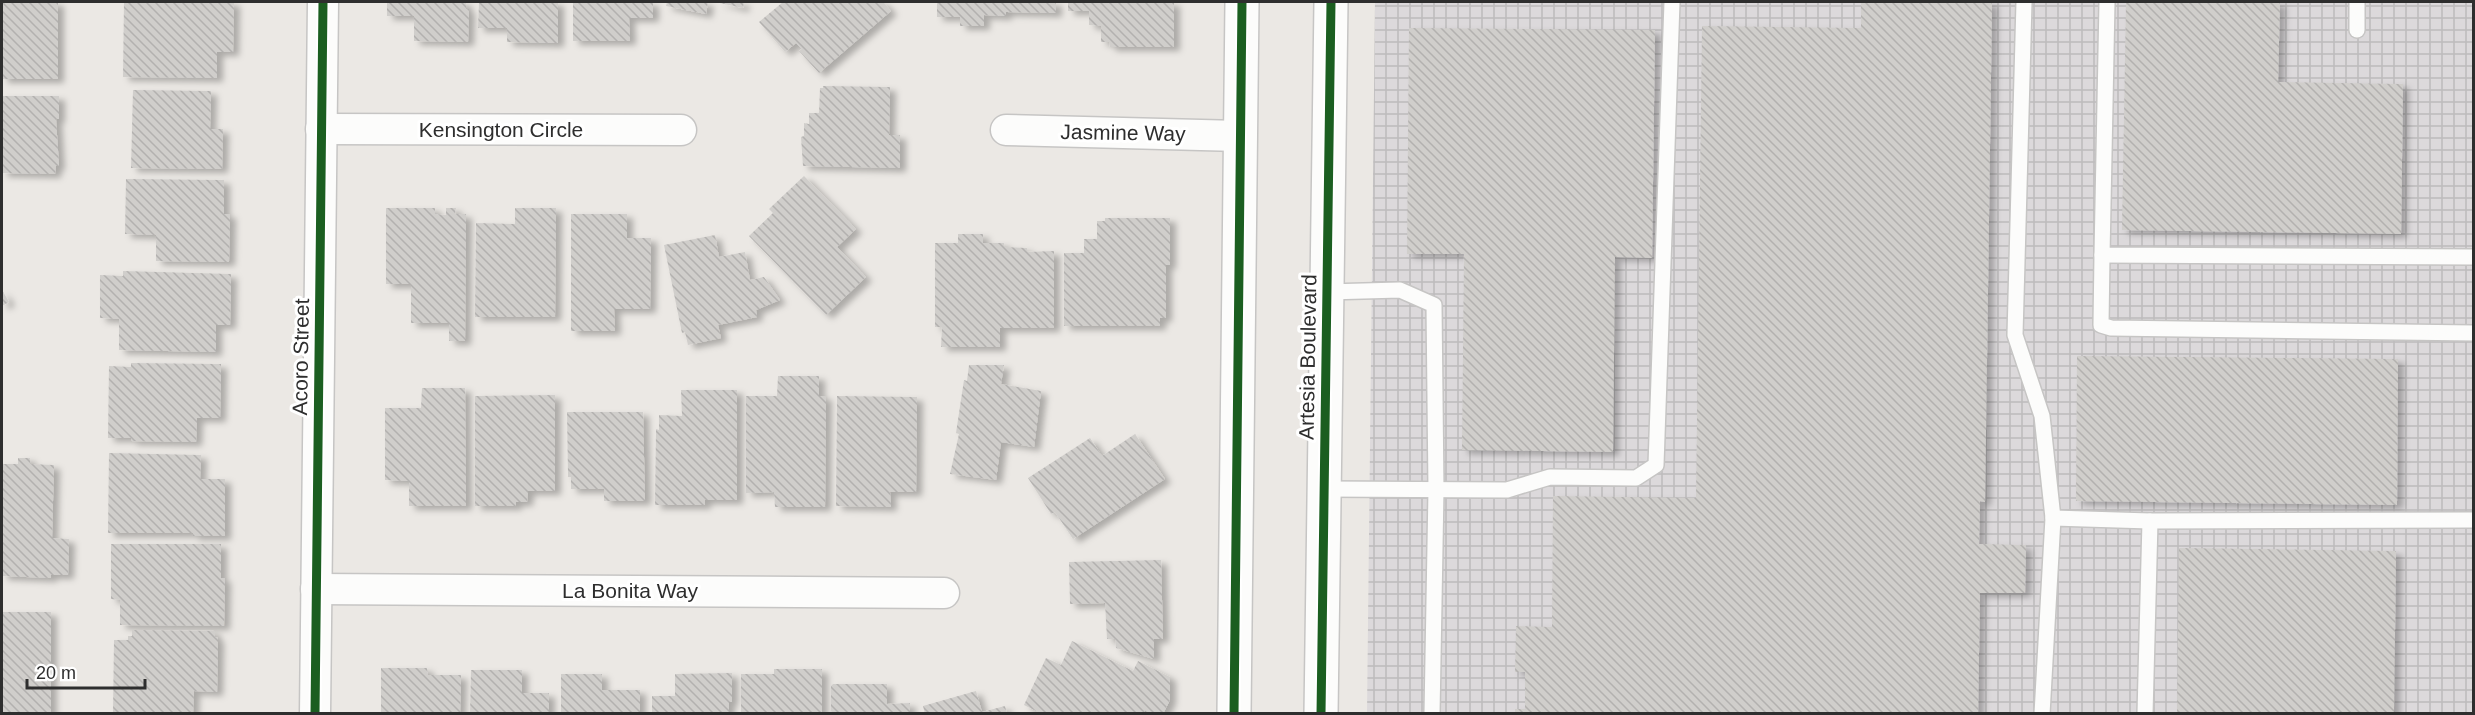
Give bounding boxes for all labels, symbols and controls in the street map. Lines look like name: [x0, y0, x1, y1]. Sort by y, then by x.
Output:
street label: Kensington Circle: [419, 118, 583, 141]
street label: Jasmine Way: [1060, 120, 1186, 145]
street label: Artesia Boulevard: [1295, 274, 1320, 440]
street label: Acoro Street: [288, 298, 313, 416]
street label: La Bonita Way: [562, 579, 698, 602]
scale bar: [27, 652, 146, 690]
text: 20 m: [36, 663, 76, 683]

